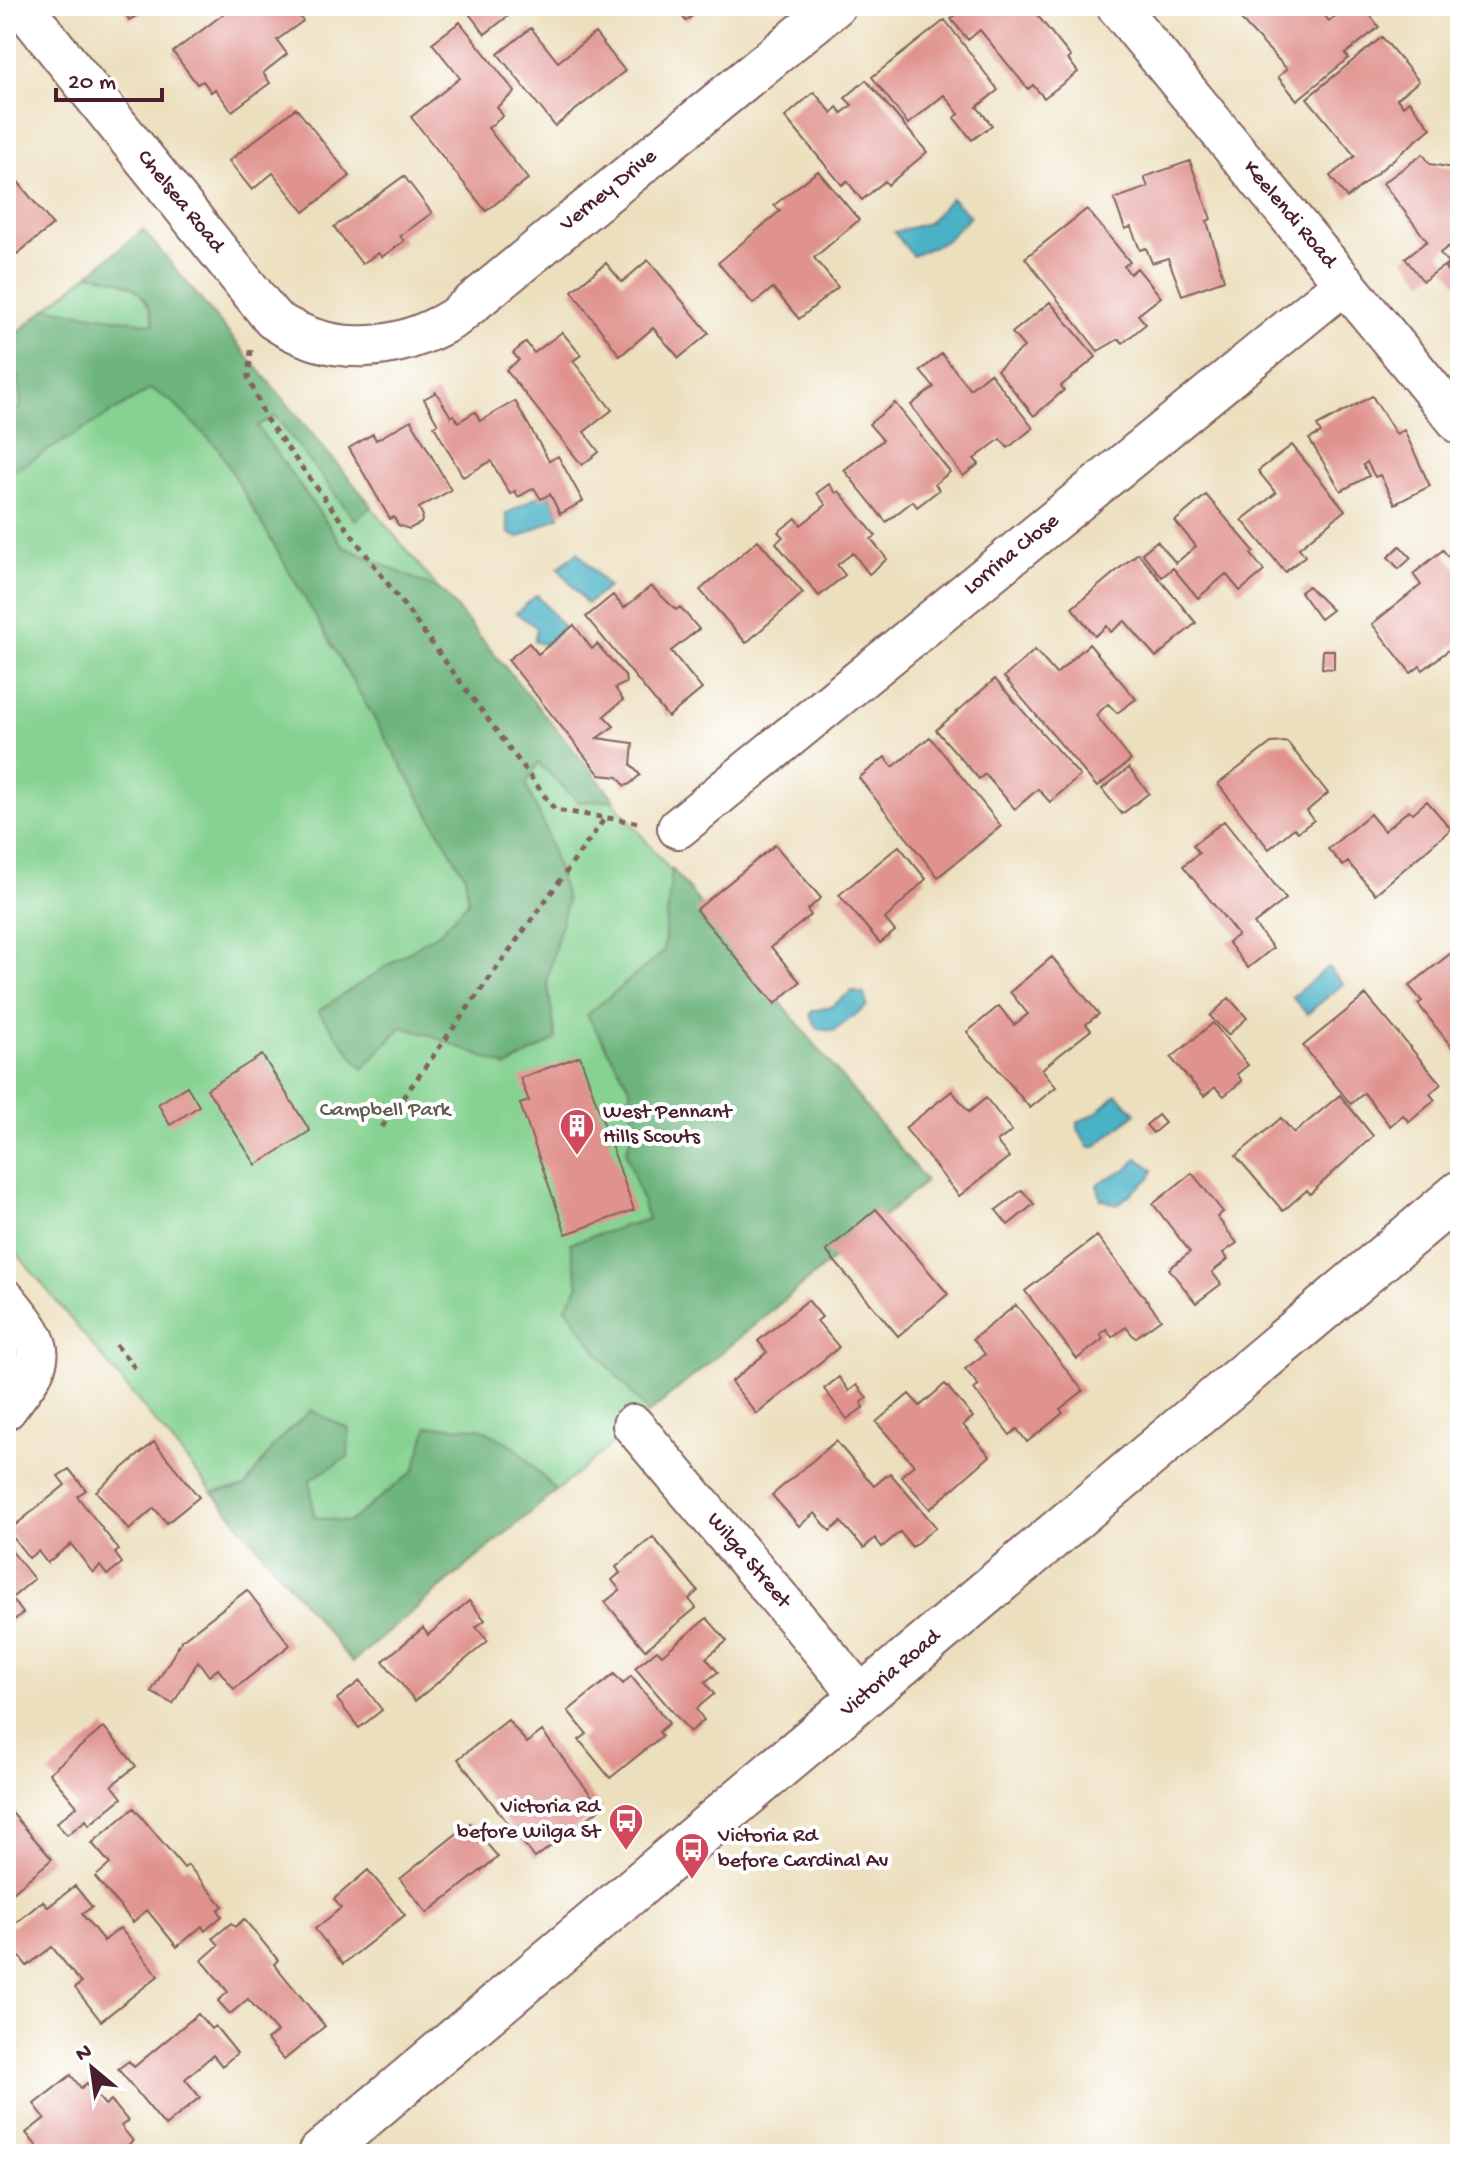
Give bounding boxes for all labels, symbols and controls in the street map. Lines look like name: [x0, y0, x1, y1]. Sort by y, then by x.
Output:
scale bar: [56, 52, 162, 102]
text: 20 m: [68, 69, 116, 98]
street label: Verney Drive: [555, 144, 663, 239]
street label: Chelsea Road: [131, 145, 231, 260]
street label: Keelendi Road: [1236, 156, 1343, 276]
street label: Lorrina Close: [959, 508, 1065, 601]
park label: Campbell Park: [320, 1098, 452, 1124]
place label: West Pennant Hills Scouts: [603, 1100, 733, 1151]
building icon: West Pennant Hills Scouts: [558, 1107, 596, 1157]
street label: Wilga Street: [700, 1508, 797, 1616]
street label: Victoria Road: [835, 1623, 948, 1724]
place label: Victoria Rd before Wilga St: [457, 1795, 602, 1846]
bus stop icon: Victoria Rd before Wilga St: [607, 1802, 645, 1852]
place label: Victoria Rd before Cardinal Av: [717, 1824, 889, 1875]
bus stop icon: Victoria Rd before Cardinal Av: [673, 1831, 711, 1881]
north arrow: [52, 2028, 132, 2108]
text: N: [72, 2039, 97, 2069]

